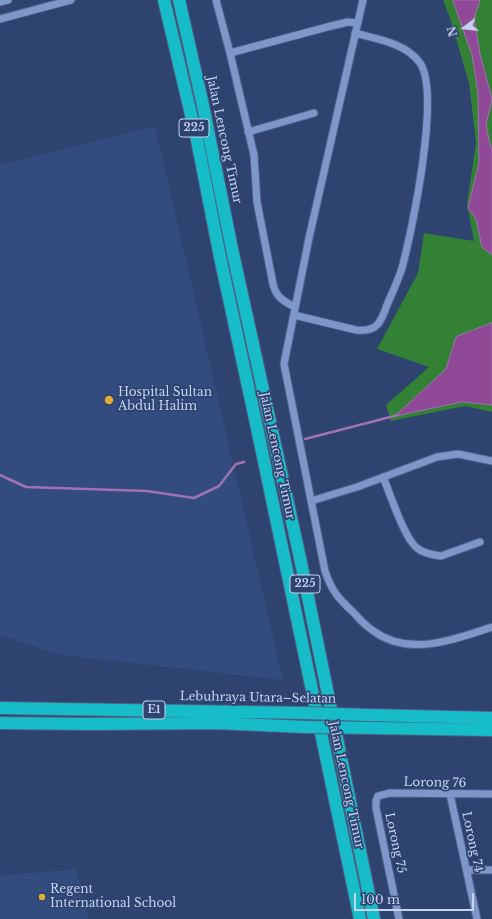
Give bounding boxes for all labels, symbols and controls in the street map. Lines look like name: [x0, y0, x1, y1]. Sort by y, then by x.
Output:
north arrow: [444, 8, 484, 48]
text: N: [444, 24, 461, 38]
street label: Jalan Lencong Timur: [203, 75, 245, 205]
road number: 225: [179, 119, 209, 137]
place label: Hospital Sultan Abdul Halim: [118, 386, 212, 414]
street label: Jalan Lencong Timur: [256, 391, 298, 521]
marker: Hospital Sultan Abdul Halim: [103, 394, 115, 406]
road number: 225: [290, 575, 320, 593]
street label: Lebuhraya Utara–Selatan: [180, 689, 336, 707]
road number: E1: [143, 701, 165, 719]
street label: Jalan Lencong Timur: [325, 720, 367, 850]
street label: Lorong 76: [404, 775, 466, 791]
street label: Lorong 74: [459, 810, 485, 874]
street label: Lorong 75: [382, 811, 408, 875]
place label: Regent International School: [50, 883, 176, 911]
scale bar: [356, 885, 476, 911]
marker: Regent International School: [37, 892, 47, 902]
text: 100 m: [361, 892, 400, 907]

